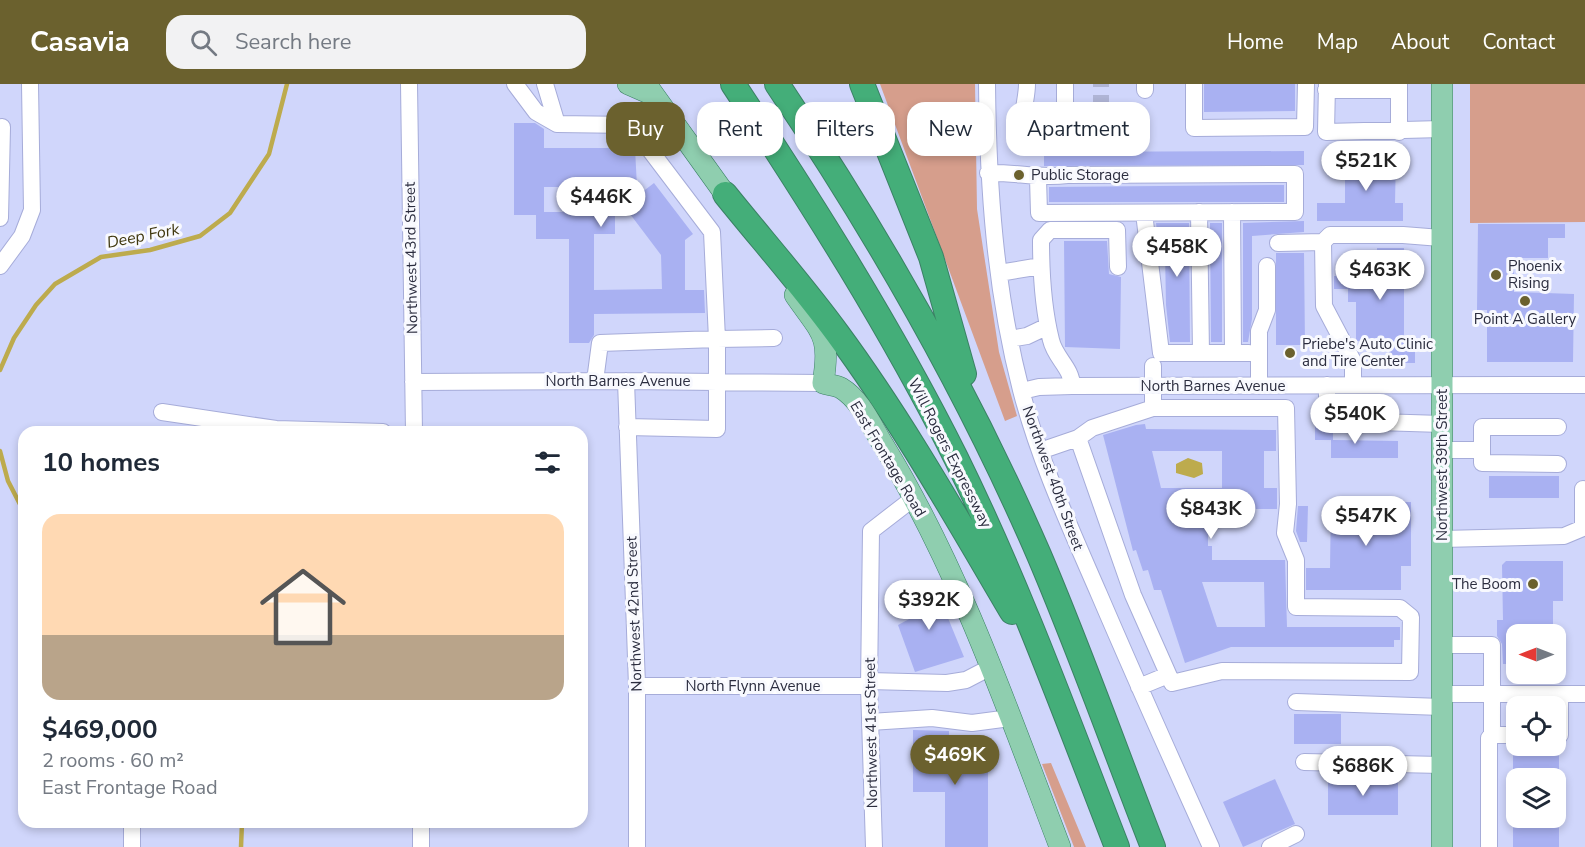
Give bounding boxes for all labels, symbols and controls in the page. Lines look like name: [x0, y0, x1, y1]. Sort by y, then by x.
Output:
search box: [166, 15, 586, 69]
text: Casavia: [30, 23, 130, 61]
icon: search: [187, 26, 220, 59]
text: Search here: [235, 27, 352, 57]
text: Home: [1227, 28, 1284, 56]
text: Map: [1317, 28, 1358, 56]
text: About: [1391, 28, 1449, 56]
text: Contact: [1482, 28, 1555, 56]
chip: Buy: [606, 102, 685, 156]
chip: Rent: [697, 102, 783, 156]
chip: Filters: [795, 102, 895, 156]
chip: New: [907, 102, 994, 156]
chip: Apartment: [1006, 102, 1150, 156]
pin: $521K: [1324, 141, 1408, 192]
text: $521K: [1335, 147, 1397, 174]
place label: Public Storage: [1031, 165, 1129, 185]
marker: Public Storage: [1012, 168, 1026, 182]
pin: $446K: [559, 177, 643, 228]
street label: Northwest 43rd Street: [400, 181, 422, 334]
text: $446K: [570, 183, 632, 210]
water label: Deep Fork: [105, 218, 182, 254]
pin: $458K: [1135, 227, 1219, 278]
text: $458K: [1146, 233, 1208, 260]
pin: $463K: [1338, 250, 1422, 301]
text: $463K: [1349, 256, 1411, 283]
place label: Phoenix Rising: [1508, 256, 1562, 293]
marker: Phoenix Rising: [1489, 268, 1503, 282]
marker: Point A Gallery: [1518, 294, 1532, 308]
place label: Point A Gallery: [1474, 309, 1577, 329]
place label: Priebe's Auto Clinic and Tire Center: [1302, 334, 1433, 371]
marker: Priebe's Auto Clinic and Tire Center: [1283, 346, 1297, 360]
street label: North Barnes Avenue: [546, 371, 690, 391]
street label: Will Rogers Expressway: [904, 375, 996, 531]
street label: North Barnes Avenue: [1141, 376, 1285, 396]
street label: Northwest 39th Street: [1432, 388, 1452, 541]
pin: $540K: [1313, 394, 1397, 445]
street label: East Frontage Road: [845, 397, 931, 521]
text: $540K: [1324, 400, 1386, 427]
street label: Northwest 40th Street: [1018, 403, 1089, 554]
text: 10 homes: [42, 445, 160, 480]
icon: filters: [531, 446, 564, 479]
pin: $843K: [1169, 489, 1253, 540]
text: $843K: [1180, 495, 1242, 522]
pin: $547K: [1324, 496, 1408, 547]
text: $547K: [1335, 502, 1397, 529]
street label: Northwest 42nd Street: [621, 535, 647, 692]
icon: home: [249, 553, 357, 661]
place label: The Boom: [1452, 574, 1521, 594]
marker: The Boom: [1526, 577, 1540, 591]
pin: $392K: [887, 580, 971, 631]
text: $392K: [898, 586, 960, 613]
north arrow: [1506, 624, 1566, 684]
map controls: [1506, 624, 1566, 828]
street label: Northwest 41st Street: [860, 657, 882, 809]
street label: North Flynn Avenue: [686, 676, 821, 696]
button: locate: [1506, 696, 1566, 756]
text: $469,000: [42, 712, 158, 747]
pin: $469K: [913, 735, 997, 786]
text: $469K: [924, 741, 986, 768]
pin: $686K: [1321, 746, 1405, 797]
text: 2 rooms · 60 m²: [42, 747, 184, 774]
text: $686K: [1332, 752, 1394, 779]
button: layers: [1506, 768, 1566, 828]
text: East Frontage Road: [42, 774, 218, 801]

